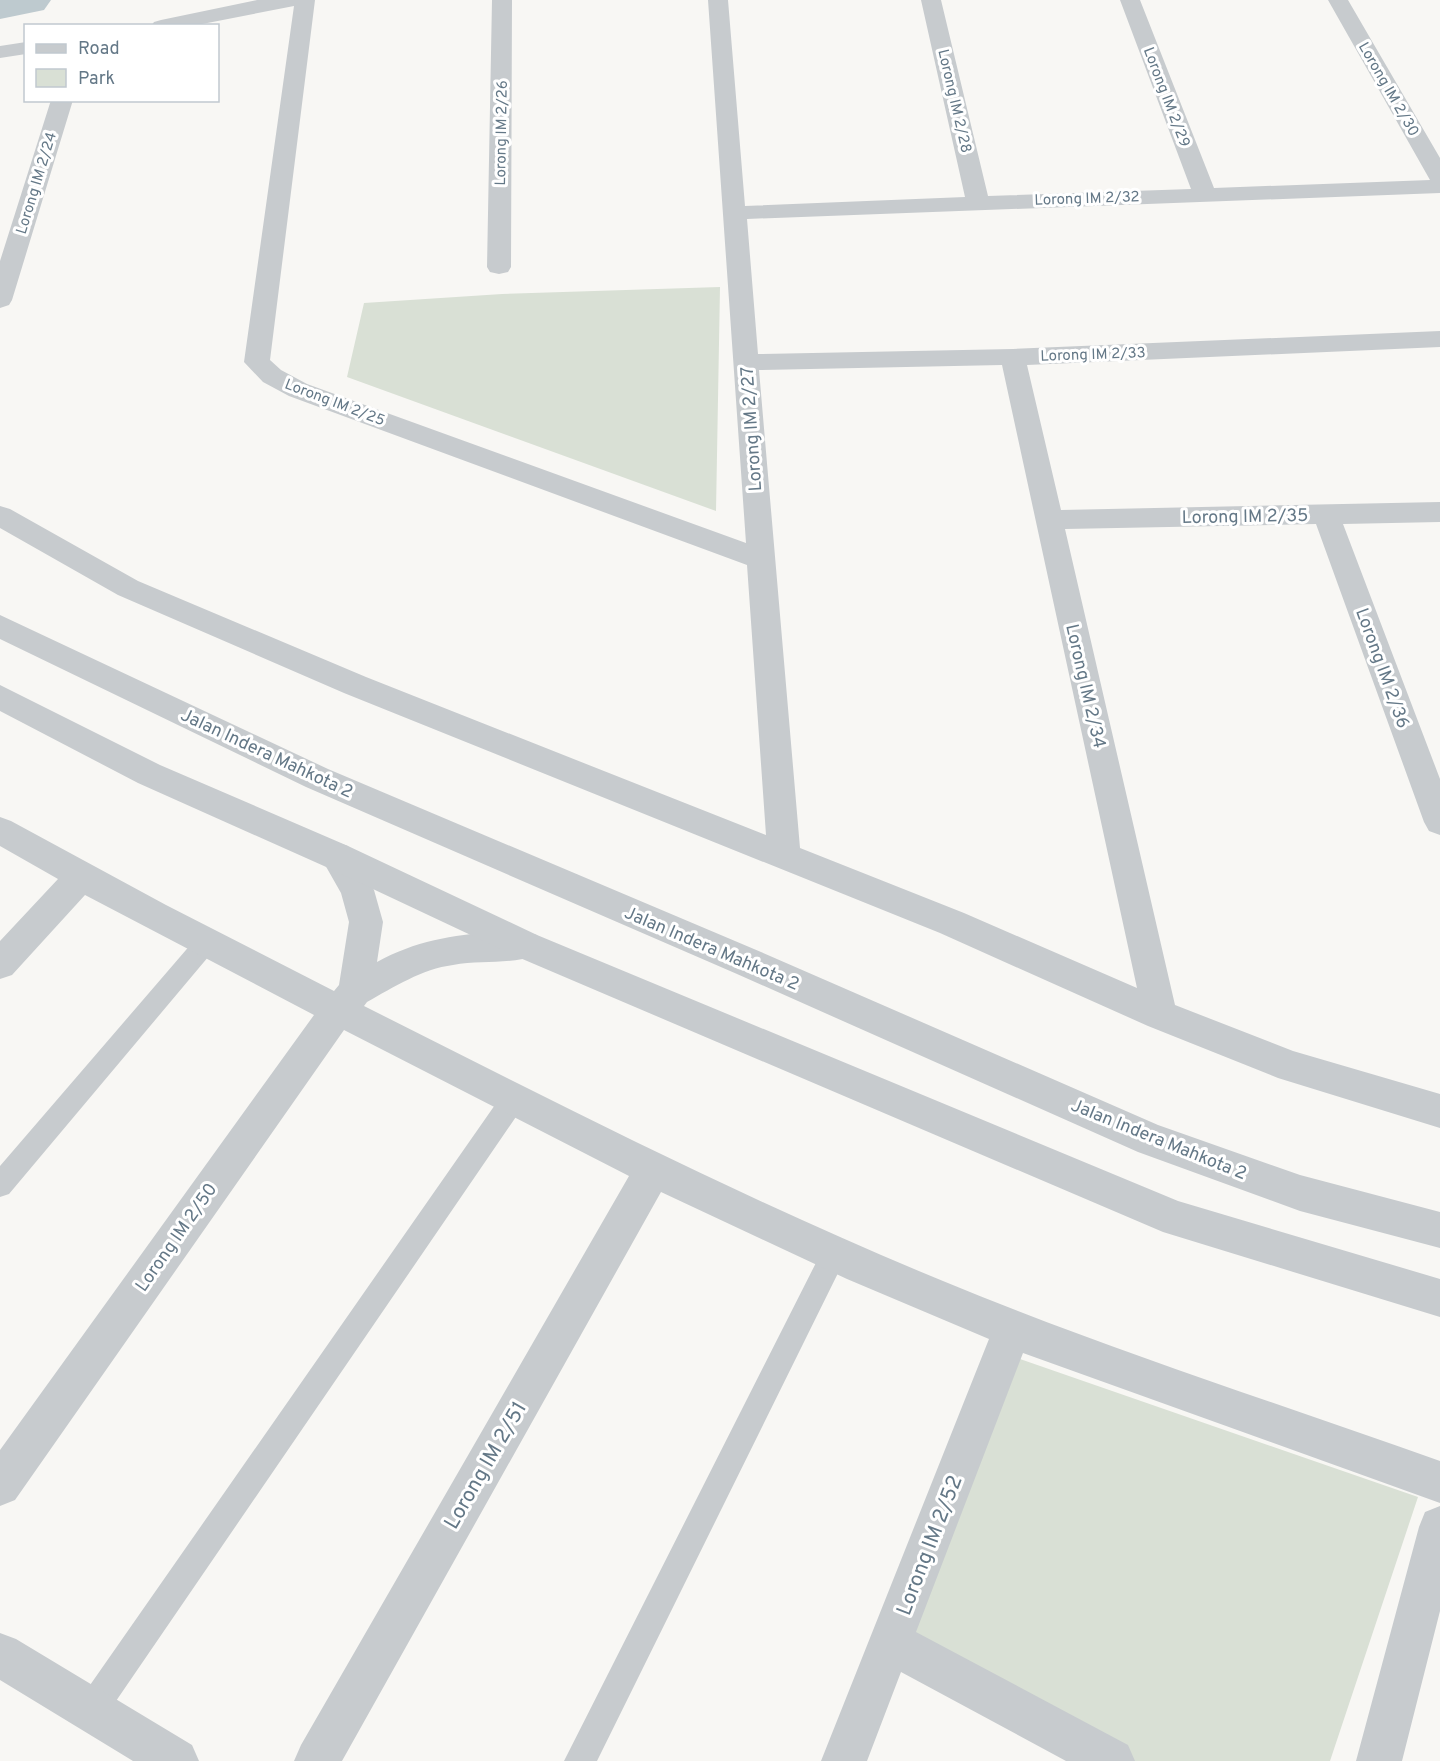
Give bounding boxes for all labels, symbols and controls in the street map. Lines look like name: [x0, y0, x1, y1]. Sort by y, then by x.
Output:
legend: [24, 24, 219, 102]
text: Road: [78, 38, 120, 61]
street label: Lorong IM 2/30: [1353, 39, 1422, 140]
street label: Lorong IM 2/29: [1138, 45, 1193, 150]
street label: Lorong IM 2/28: [932, 48, 975, 155]
text: Park: [78, 68, 115, 91]
street label: Lorong IM 2/26: [492, 80, 513, 186]
street label: Lorong IM 2/24: [13, 130, 62, 237]
street label: Lorong IM 2/32: [1034, 188, 1140, 211]
street label: Lorong IM 2/33: [1040, 344, 1146, 367]
street label: Lorong IM 2/27: [737, 366, 768, 492]
street label: Lorong IM 2/25: [282, 376, 387, 431]
street label: Lorong IM 2/35: [1181, 505, 1309, 530]
street label: Lorong IM 2/36: [1349, 605, 1414, 732]
street label: Lorong IM 2/34: [1059, 622, 1110, 751]
street label: Jalan Indera Mahkota 2: [176, 704, 356, 804]
street label: Jalan Indera Mahkota 2: [621, 902, 802, 997]
street label: Jalan Indera Mahkota 2: [1067, 1095, 1250, 1186]
street label: Lorong IM 2/50: [131, 1179, 223, 1297]
street label: Lorong IM 2/51: [439, 1397, 534, 1535]
street label: Lorong IM 2/52: [891, 1472, 970, 1620]

